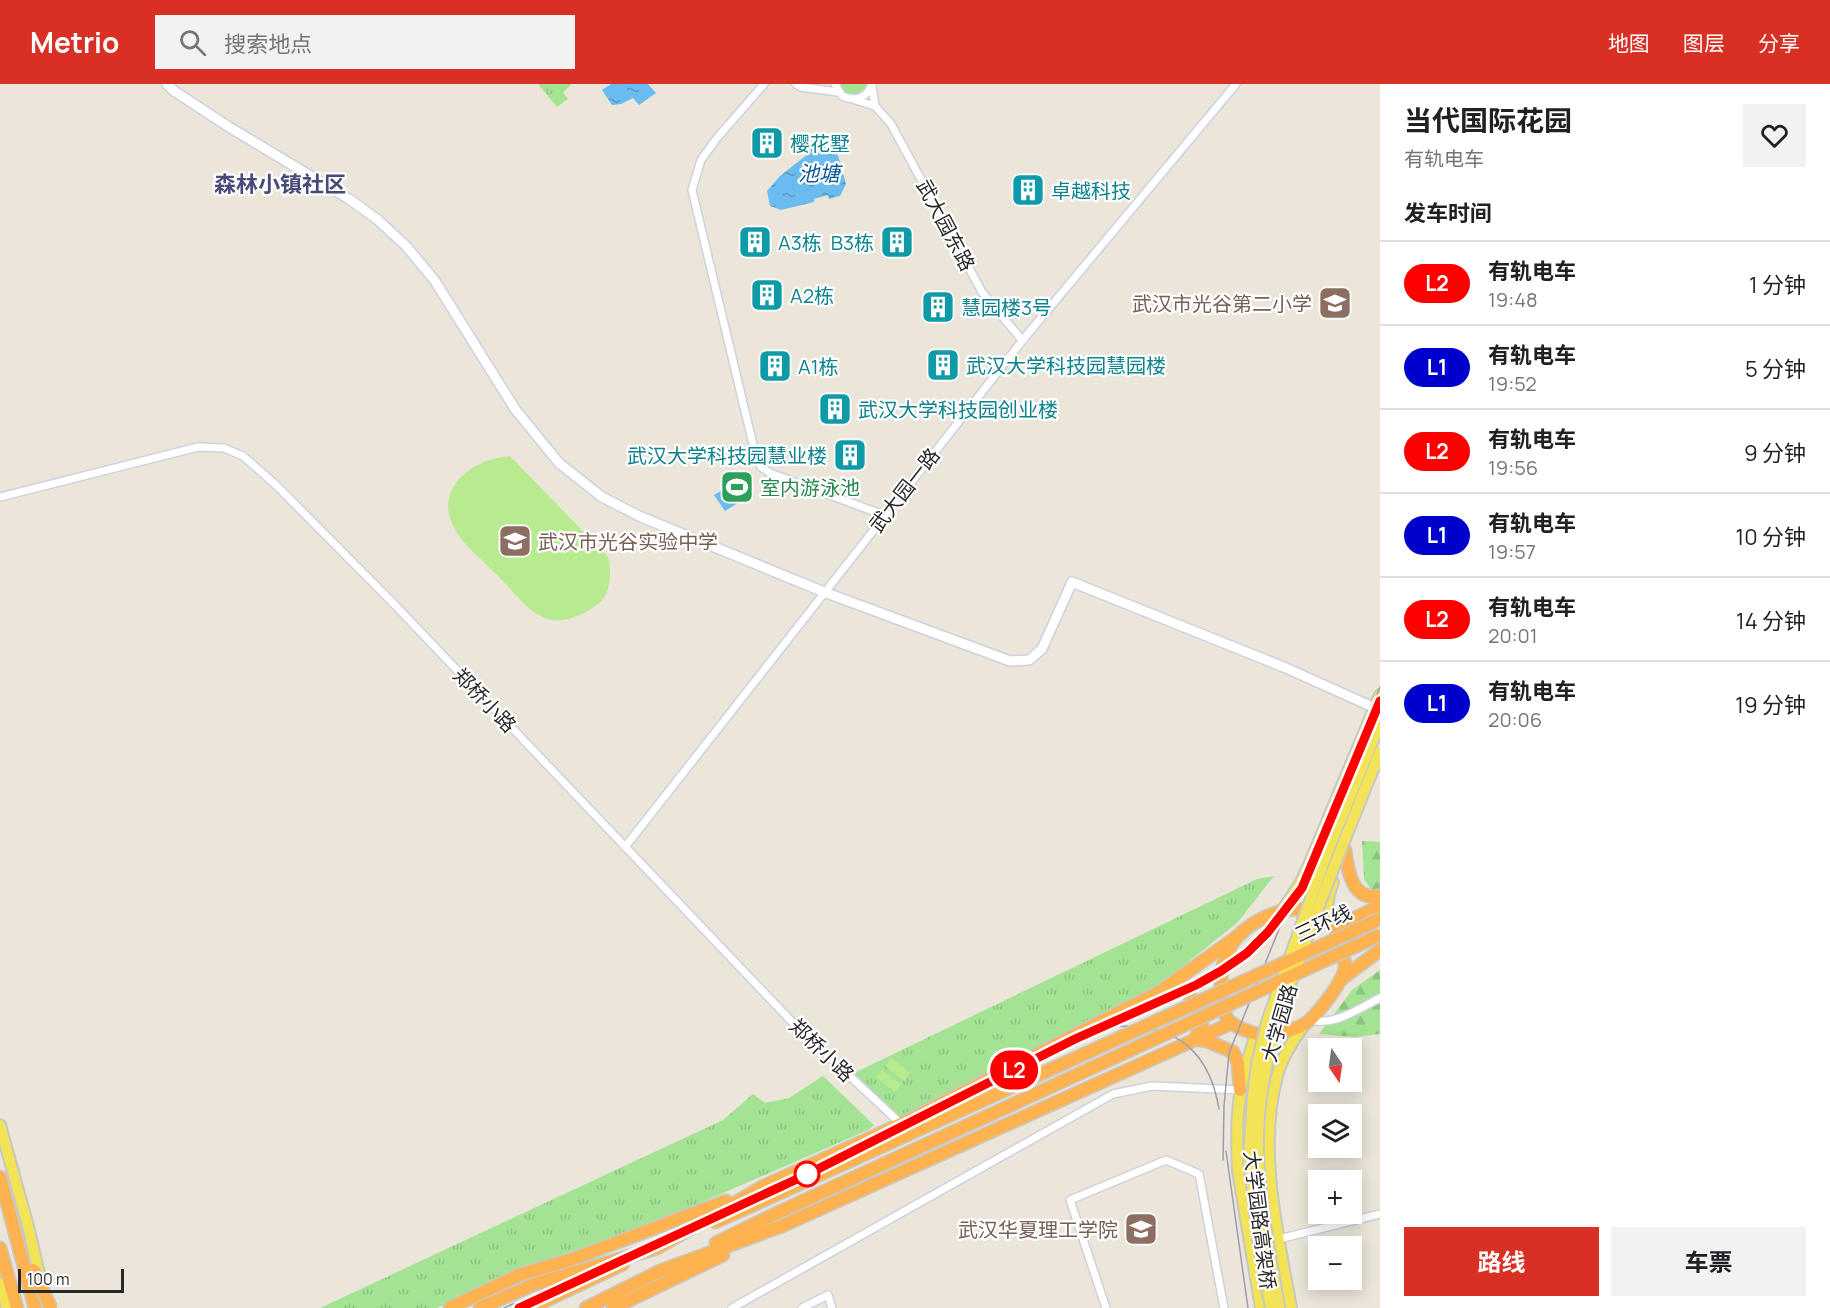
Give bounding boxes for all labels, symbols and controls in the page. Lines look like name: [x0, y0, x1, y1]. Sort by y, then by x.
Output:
search box: [155, 15, 575, 69]
text: Metrio: [30, 23, 119, 61]
icon: search: [176, 26, 209, 59]
text: 搜索地点: [224, 29, 312, 59]
text: 地图: [1608, 29, 1650, 57]
text: 图层: [1683, 29, 1725, 57]
text: 分享: [1758, 29, 1800, 57]
text: 当代国际花园: [1404, 101, 1572, 139]
button: heart: [1743, 104, 1806, 167]
building icon: 樱花墅: [749, 125, 785, 161]
place label: 樱花墅: [790, 130, 850, 157]
text: 有轨电车: [1404, 145, 1484, 172]
water label: 池塘: [798, 159, 843, 187]
district label: 森林小镇社区: [214, 169, 346, 199]
building icon: 卓越科技: [1010, 172, 1046, 208]
street label: 武大园东路: [911, 175, 981, 275]
place label: 卓越科技: [1051, 177, 1131, 204]
text: 发车时间: [1404, 198, 1492, 228]
building icon: A3栋: [737, 224, 773, 260]
building icon: B3栋: [879, 224, 915, 260]
place label: A3栋: [778, 229, 822, 256]
place label: B3栋: [831, 229, 874, 256]
text: 有轨电车: [1488, 256, 1576, 286]
text: L2: [1425, 269, 1449, 297]
text: 1 分钟: [1749, 270, 1806, 300]
building icon: A2栋: [749, 277, 785, 313]
place label: A2栋: [790, 282, 834, 309]
school or university icon: 武汉市光谷第二小学: [1317, 285, 1353, 321]
text: 19:48: [1488, 286, 1538, 313]
building icon: 慧园楼3号: [920, 289, 956, 325]
place label: 武汉市光谷第二小学: [1132, 290, 1312, 317]
place label: 慧园楼3号: [961, 294, 1052, 321]
text: 有轨电车: [1488, 340, 1576, 370]
building icon: 武汉大学科技园慧园楼: [925, 347, 961, 383]
building icon: A1栋: [757, 348, 793, 384]
place label: 武汉大学科技园慧园楼: [966, 352, 1166, 379]
place label: A1栋: [798, 353, 838, 380]
text: L1: [1427, 353, 1447, 381]
text: 5 分钟: [1745, 354, 1806, 384]
text: 19:52: [1488, 370, 1537, 397]
building icon: 武汉大学科技园创业楼: [817, 391, 853, 427]
place label: 武汉大学科技园创业楼: [858, 396, 1058, 423]
text: 有轨电车: [1488, 424, 1576, 454]
building icon: 武汉大学科技园慧业楼: [832, 437, 868, 473]
text: L2: [1425, 437, 1449, 465]
text: 9 分钟: [1744, 438, 1806, 468]
place label: 武汉大学科技园慧业楼: [627, 442, 827, 469]
street label: 武大园一路: [863, 442, 945, 538]
text: 19:56: [1488, 454, 1538, 481]
sports icon: 室内游泳池: [719, 469, 755, 505]
place label: 室内游泳池: [760, 474, 860, 501]
text: 有轨电车: [1488, 508, 1576, 538]
text: L1: [1427, 521, 1447, 549]
text: 10 分钟: [1736, 522, 1806, 552]
school or university icon: 武汉市光谷实验中学: [497, 523, 533, 559]
place label: 武汉市光谷实验中学: [538, 528, 718, 555]
text: 19:57: [1488, 538, 1536, 565]
text: 有轨电车: [1488, 592, 1576, 622]
text: L2: [1425, 605, 1449, 633]
text: 14 分钟: [1736, 606, 1806, 636]
text: 20:01: [1488, 622, 1538, 649]
street label: 郑桥小路: [448, 662, 522, 738]
text: 有轨电车: [1488, 676, 1576, 706]
text: L1: [1427, 689, 1447, 717]
text: 19 分钟: [1735, 690, 1806, 720]
text: 20:06: [1488, 706, 1542, 733]
street label: 三环线: [1290, 898, 1356, 948]
street label: 大学园路: [1255, 981, 1303, 1065]
street label: 郑桥小路: [784, 1013, 860, 1087]
north arrow: [1308, 1038, 1362, 1092]
map controls: [1308, 1038, 1362, 1290]
line badge: L2: [987, 1050, 1041, 1090]
text: L2: [1002, 1056, 1026, 1084]
button: layers: [1308, 1104, 1362, 1158]
street label: 大学园路高架桥: [1238, 1149, 1282, 1291]
unlabelled marker: [794, 1161, 820, 1187]
button: +: [1308, 1170, 1362, 1224]
school or university icon: 武汉华夏理工学院: [1123, 1211, 1159, 1247]
place label: 武汉华夏理工学院: [958, 1216, 1118, 1243]
button: 路线: [1404, 1227, 1599, 1296]
button: 车票: [1611, 1227, 1806, 1296]
button: −: [1308, 1236, 1362, 1290]
scale bar: [18, 1266, 124, 1294]
text: 100 m: [27, 1268, 70, 1290]

